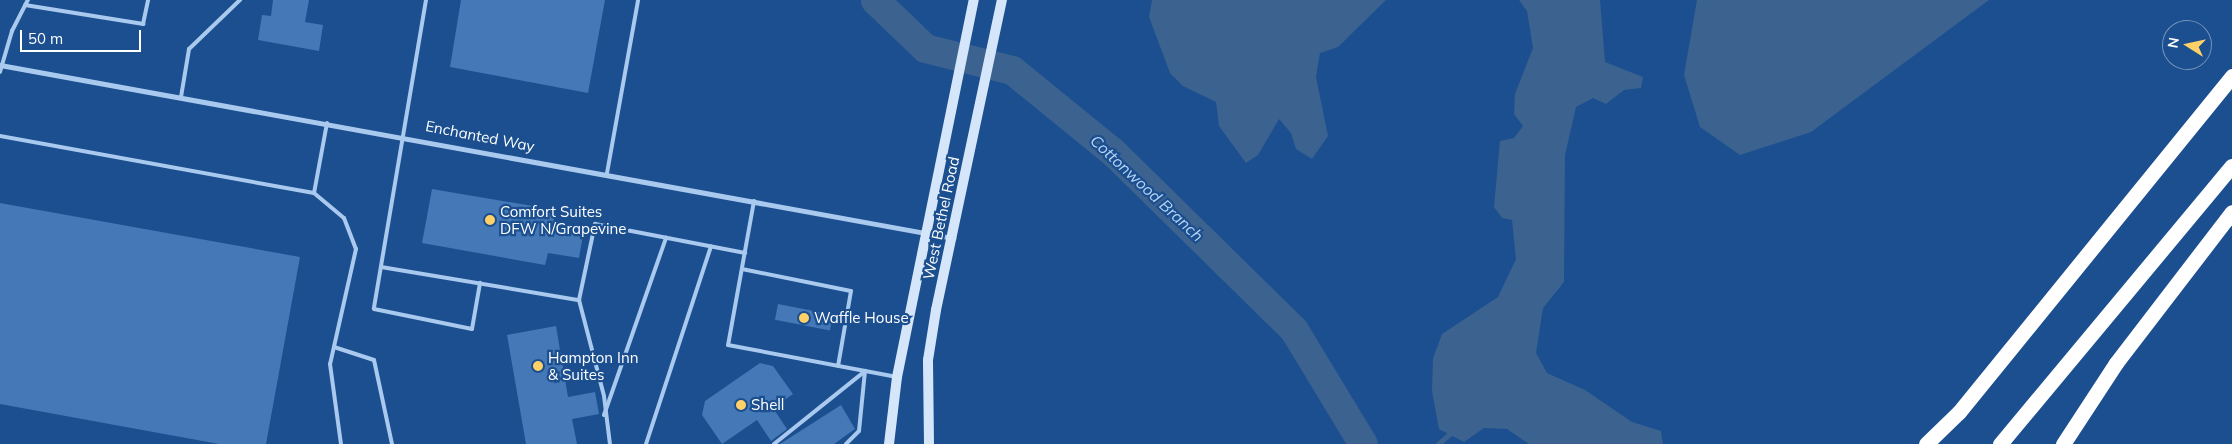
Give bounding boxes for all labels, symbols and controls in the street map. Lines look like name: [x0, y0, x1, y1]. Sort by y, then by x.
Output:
scale bar: [22, 20, 144, 52]
north arrow: [2162, 20, 2212, 70]
text: 50 m: [28, 29, 63, 48]
text: N: [2163, 36, 2183, 49]
street label: Enchanted Way: [424, 117, 536, 155]
water label: Cottonwood Branch: [1087, 131, 1207, 245]
street label: West Bethel Road: [919, 155, 963, 281]
place label: Comfort Suites DFW N/Grapevine: [500, 202, 626, 237]
marker: Comfort Suites DFW N/Grapevine: [484, 214, 496, 226]
place label: Waffle House: [814, 309, 909, 327]
marker: Waffle House: [798, 312, 810, 324]
place label: Hampton Inn & Suites: [548, 348, 638, 383]
marker: Hampton Inn & Suites: [532, 360, 544, 372]
place label: Shell: [751, 396, 784, 414]
marker: Shell: [735, 399, 747, 411]

